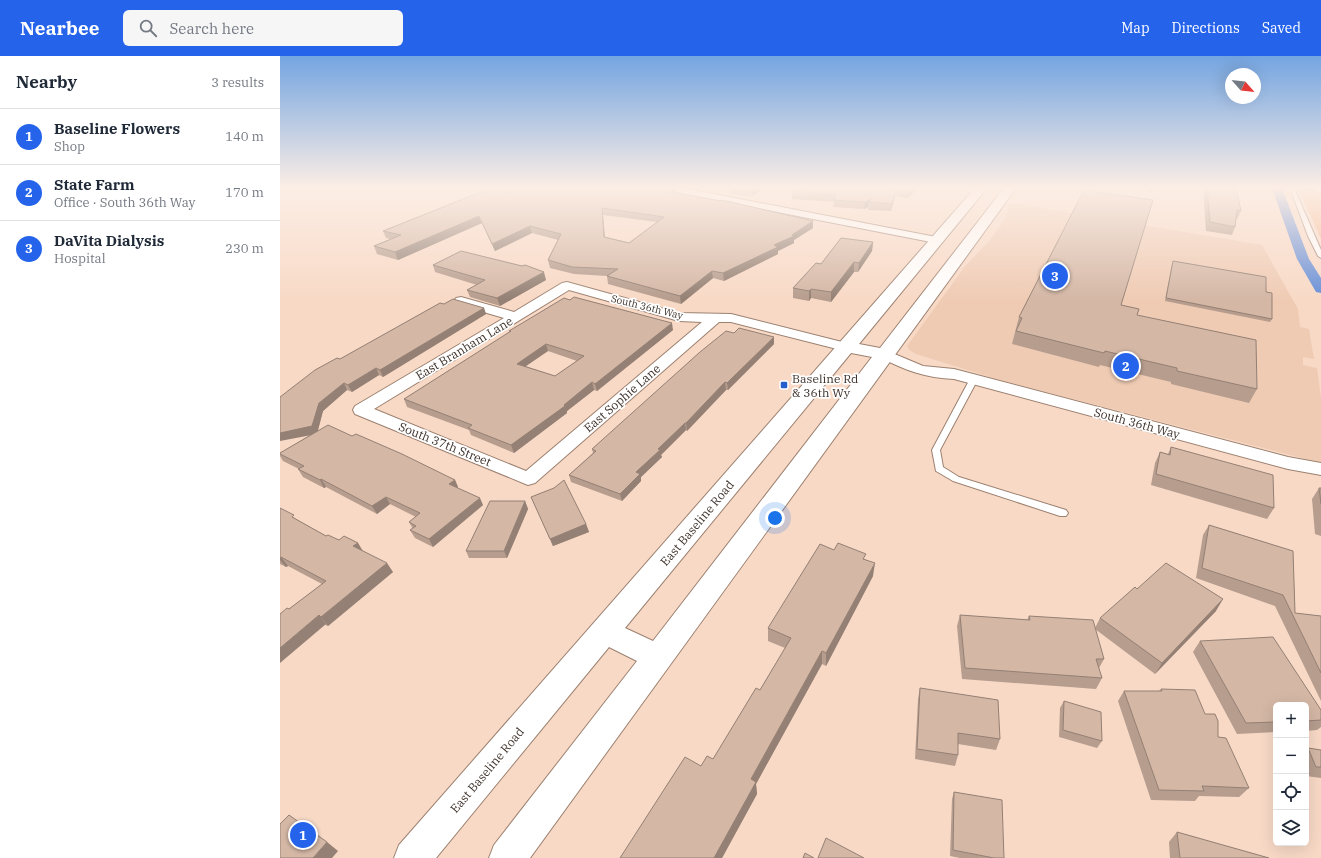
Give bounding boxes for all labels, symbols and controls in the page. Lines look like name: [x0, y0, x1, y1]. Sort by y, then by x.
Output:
search box: [123, 10, 403, 46]
text: Nearbee: [20, 16, 99, 40]
icon: search: [137, 17, 159, 39]
text: Search here: [169, 19, 254, 38]
text: Map: [1121, 19, 1150, 37]
text: Directions: [1172, 19, 1240, 37]
text: Saved: [1262, 19, 1301, 37]
north arrow: [1225, 68, 1261, 104]
text: Nearby: [16, 71, 77, 93]
text: 3 results: [211, 74, 264, 91]
text: Baseline Flowers: [54, 119, 180, 138]
text: 1: [25, 128, 33, 145]
text: 140 m: [225, 128, 264, 145]
text: Shop: [54, 138, 85, 155]
text: State Farm: [54, 175, 135, 194]
text: 2: [25, 184, 33, 201]
text: 170 m: [225, 184, 264, 201]
text: Office · South 36th Way: [54, 194, 196, 211]
text: DaVita Dialysis: [54, 231, 164, 250]
text: 3: [25, 240, 33, 257]
text: 230 m: [225, 240, 264, 257]
text: Hospital: [54, 250, 106, 267]
pin: 3: [1042, 261, 1068, 291]
street label: South 36th Way: [610, 292, 685, 322]
street label: East Branham Lane: [413, 313, 515, 383]
pin: 2: [1113, 351, 1139, 381]
street label: East Sophie Lane: [581, 361, 663, 435]
place label: Baseline Rd & 36th Wy: [792, 371, 858, 400]
marker: Baseline Rd & 36th Wy: [779, 380, 789, 390]
street label: South 36th Way: [1092, 404, 1182, 442]
street label: South 37th Street: [397, 419, 493, 469]
street label: East Baseline Road: [657, 477, 737, 569]
your location: [765, 508, 785, 528]
map controls: [1273, 702, 1309, 846]
button: +: [1273, 702, 1309, 738]
street label: East Baseline Road: [447, 724, 527, 816]
button: −: [1273, 738, 1309, 774]
button: locate: [1273, 774, 1309, 810]
button: layers: [1273, 810, 1309, 846]
pin: 1: [290, 820, 316, 850]

